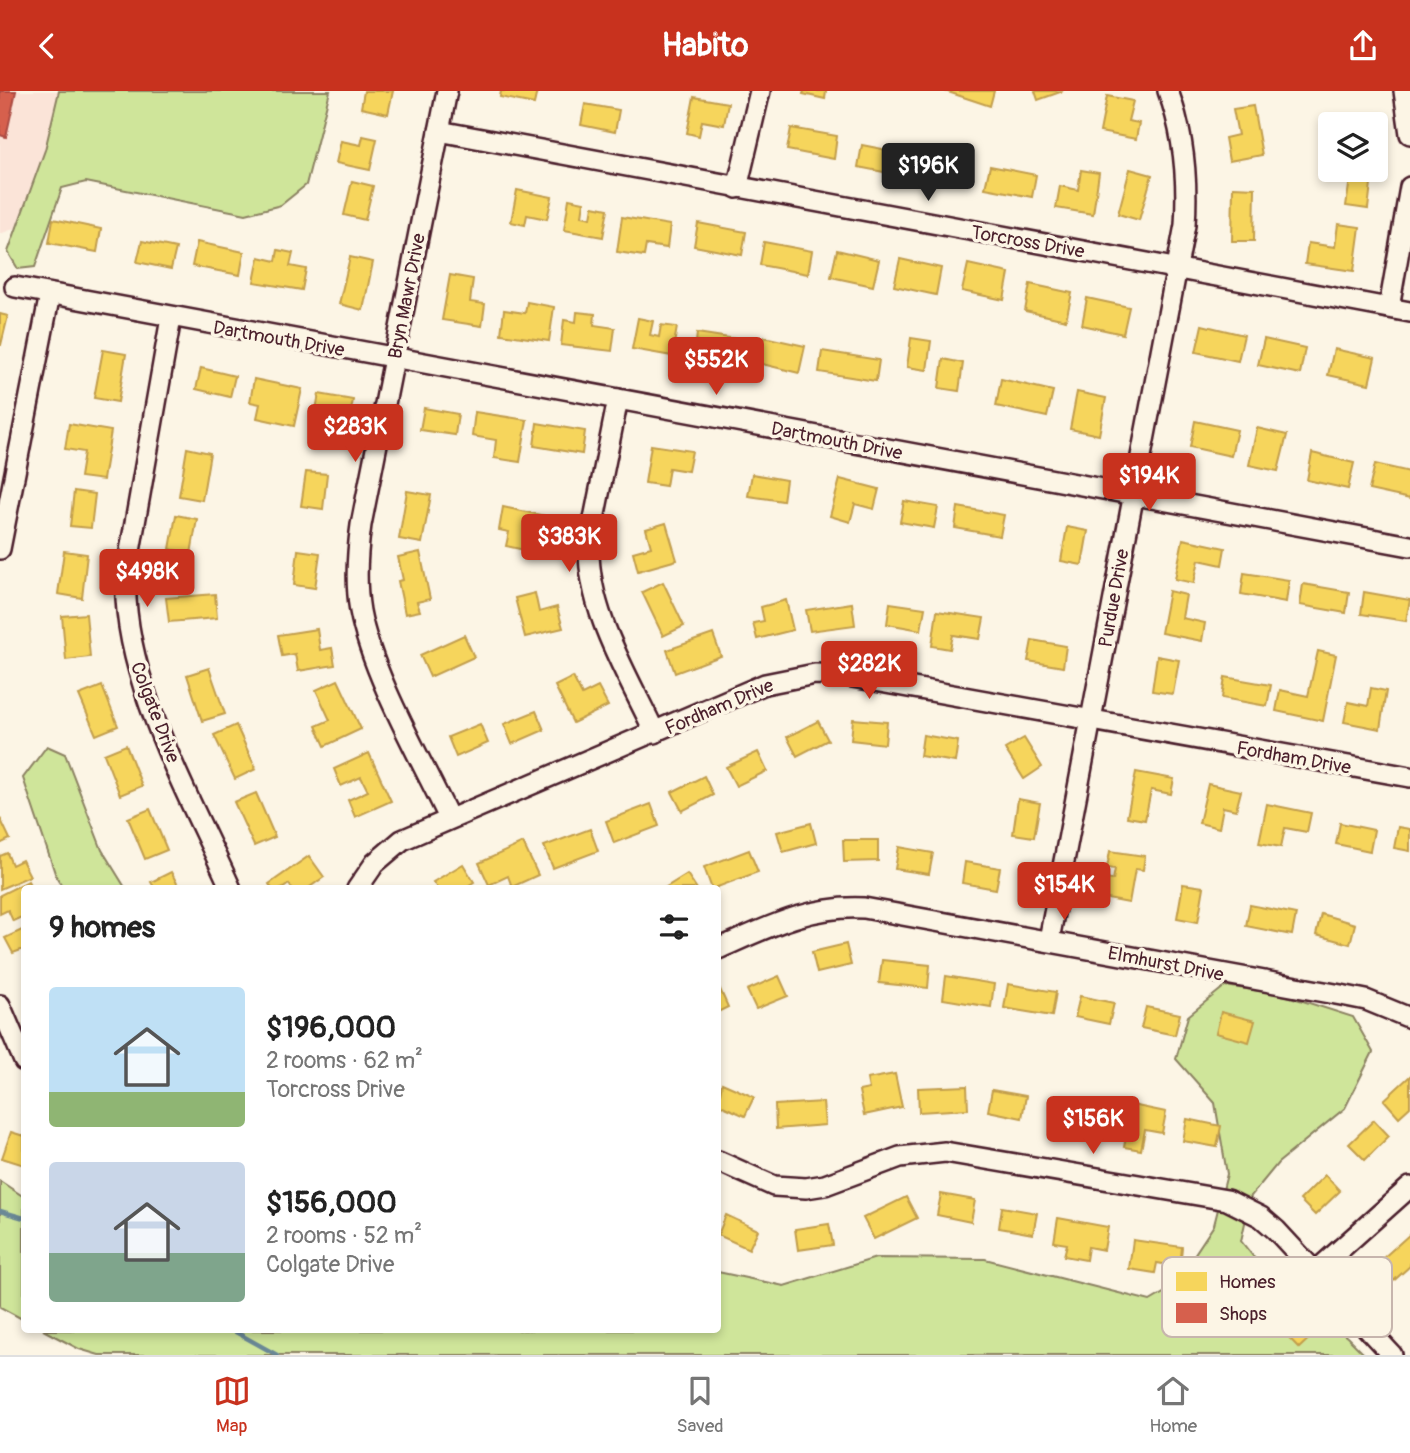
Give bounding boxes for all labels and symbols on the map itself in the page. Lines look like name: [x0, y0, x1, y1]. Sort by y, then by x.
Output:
pin: $196K: [879, 143, 977, 203]
street label: Torcross Drive: [969, 220, 1087, 264]
street label: Bryn Mawr Drive: [383, 231, 431, 361]
street label: Dartmouth Drive: [211, 316, 347, 362]
pin: $552K: [667, 337, 765, 397]
pin: $283K: [306, 405, 404, 464]
street label: Dartmouth Drive: [769, 417, 905, 466]
pin: $194K: [1100, 453, 1198, 513]
pin: $383K: [520, 515, 618, 574]
street label: Purdue Drive: [1094, 547, 1135, 649]
pin: $498K: [98, 549, 196, 609]
pin: $282K: [820, 641, 918, 701]
street label: Colgate Drive: [125, 659, 185, 767]
street label: Fordham Drive: [661, 673, 778, 741]
street label: Fordham Drive: [1235, 736, 1354, 780]
pin: $154K: [1015, 863, 1113, 922]
street label: Elmhurst Drive: [1106, 941, 1226, 987]
pin: $156K: [1044, 1097, 1142, 1156]
legend: [1162, 1257, 1392, 1337]
text: Homes: [1219, 1270, 1276, 1294]
text: Shops: [1219, 1302, 1267, 1326]

